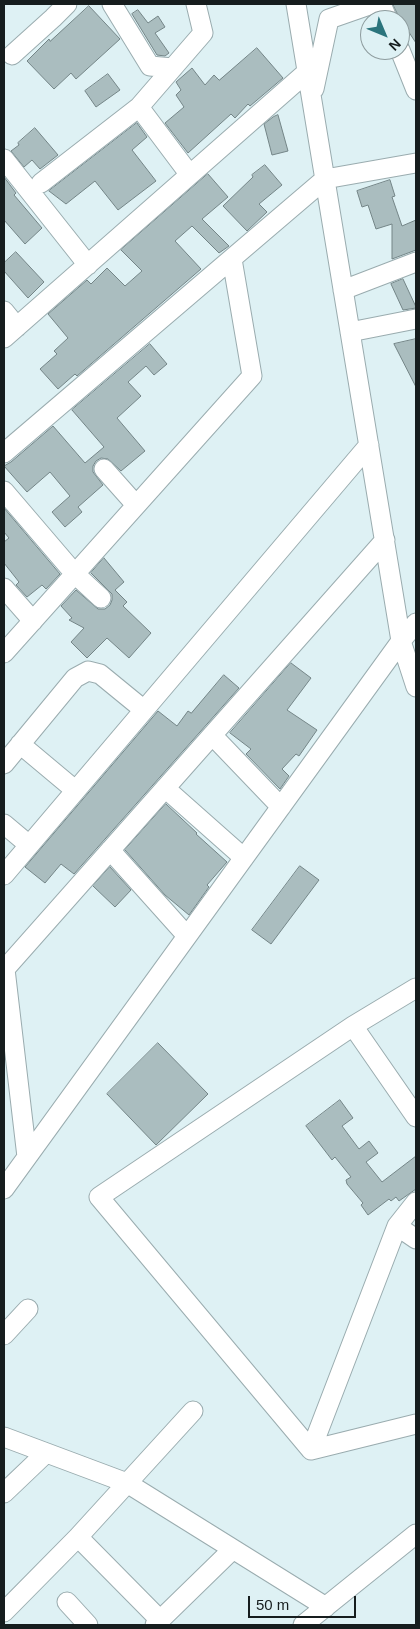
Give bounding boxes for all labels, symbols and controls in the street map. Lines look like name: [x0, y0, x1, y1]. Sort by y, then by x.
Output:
north arrow: [360, 10, 410, 60]
text: N: [386, 36, 404, 54]
scale bar: [250, 1586, 358, 1618]
text: 50 m: [256, 1596, 289, 1613]

